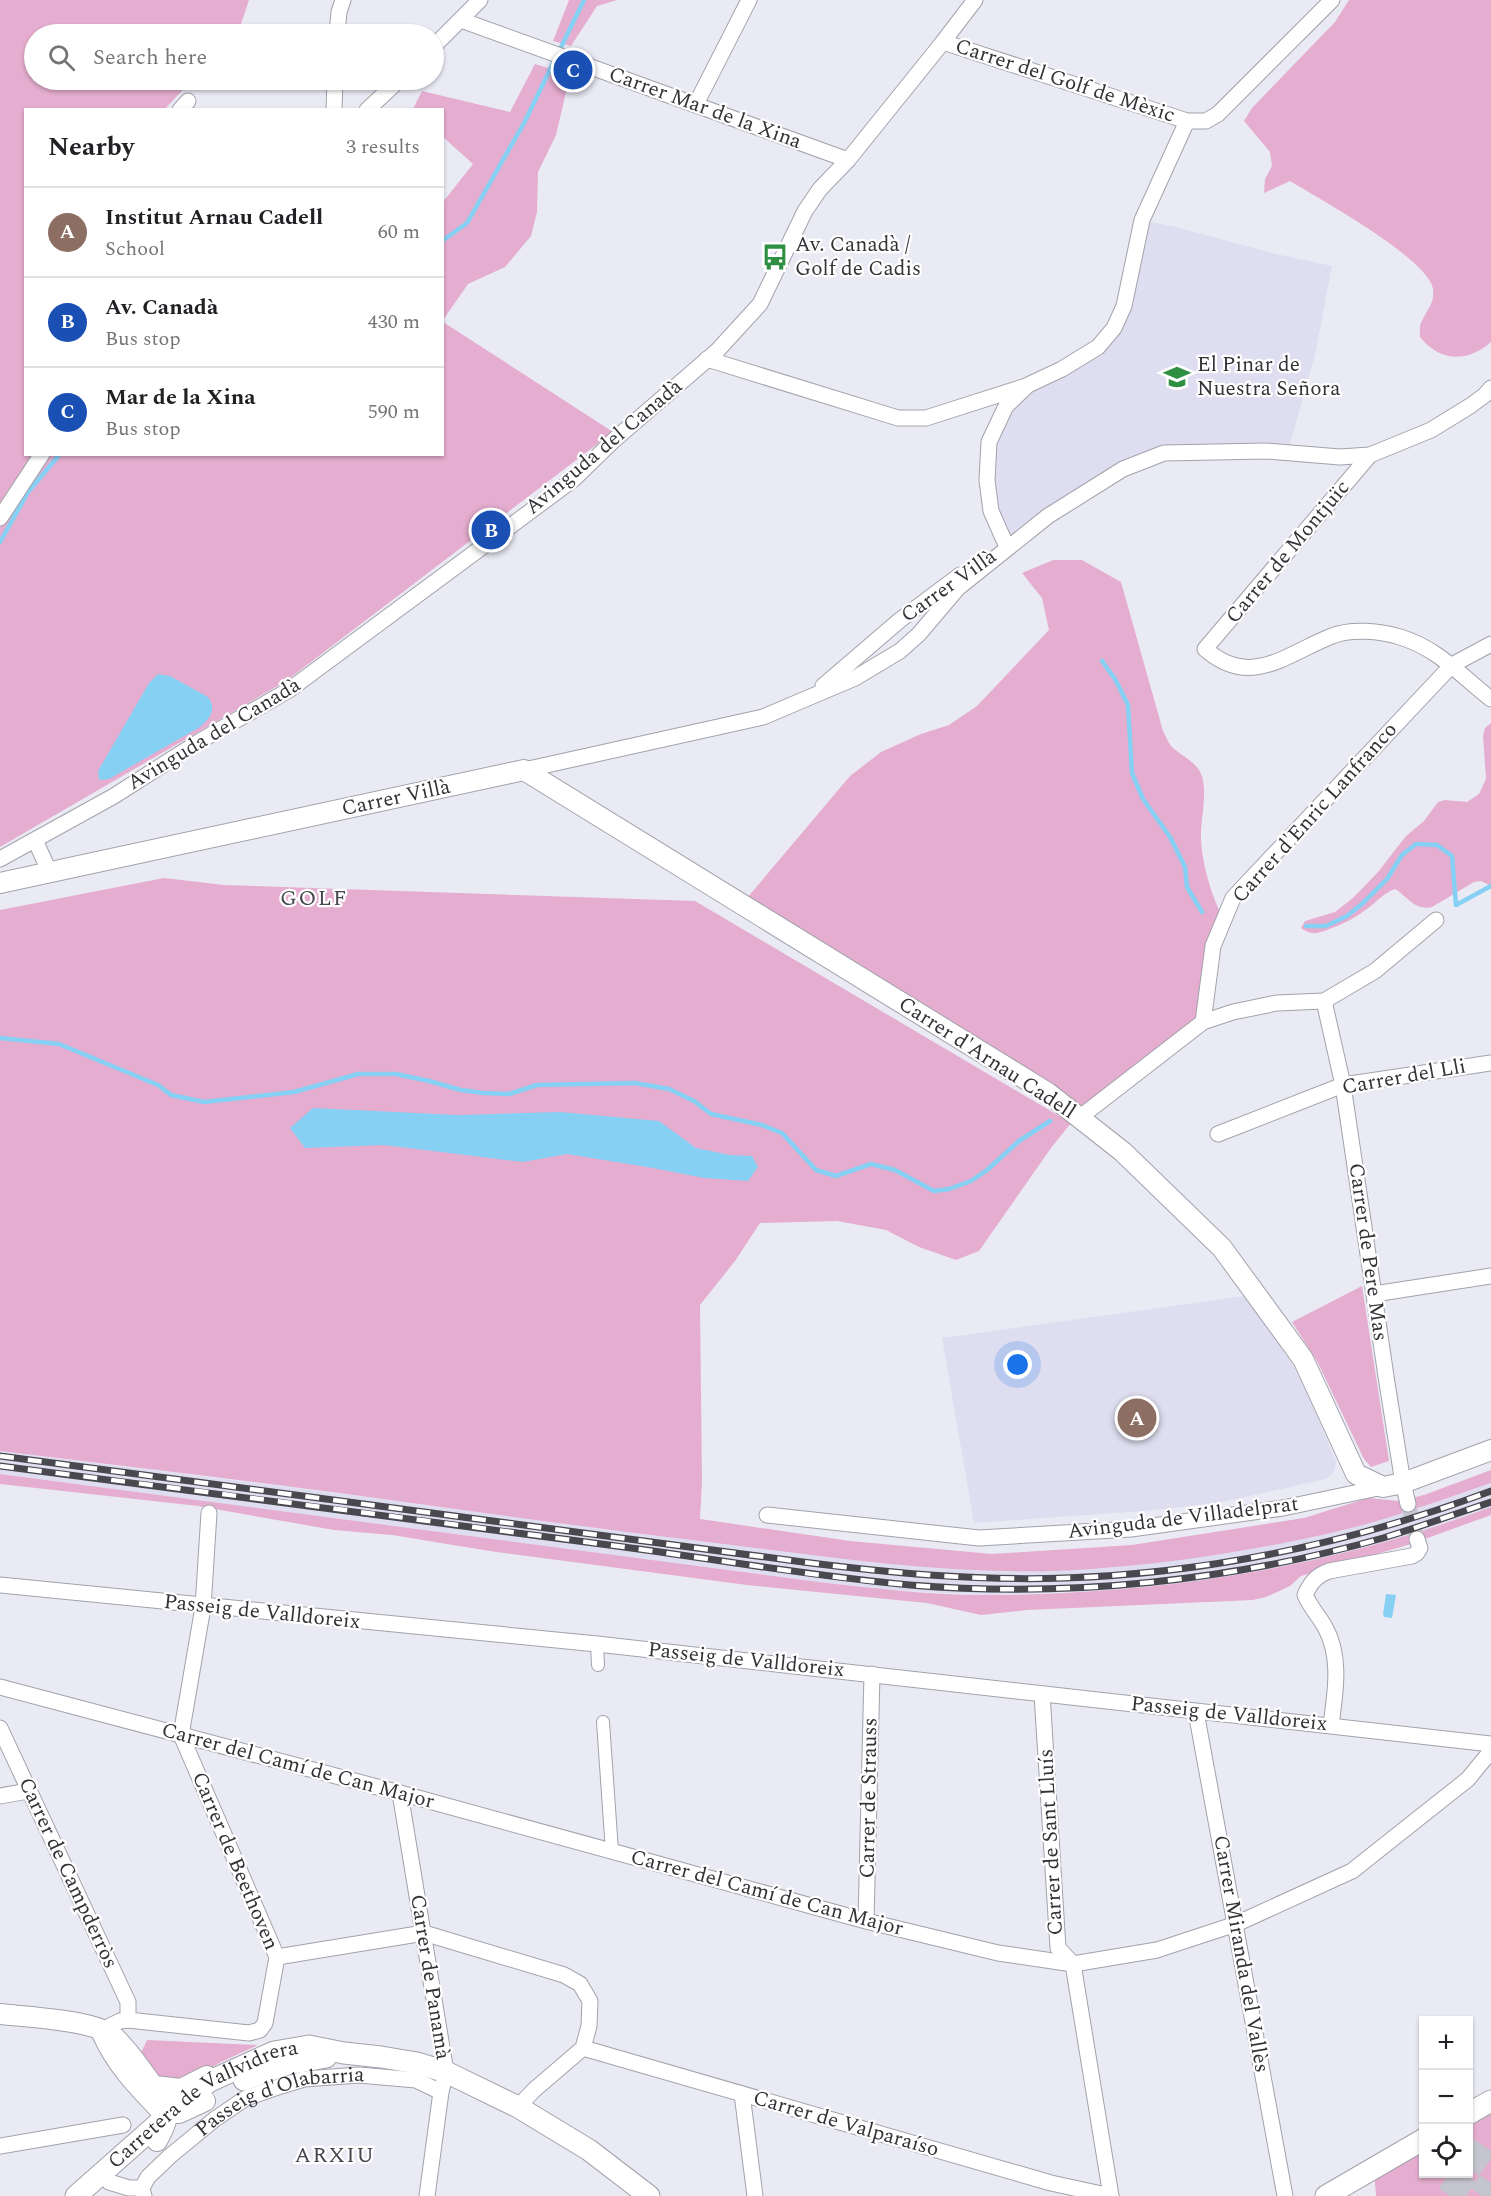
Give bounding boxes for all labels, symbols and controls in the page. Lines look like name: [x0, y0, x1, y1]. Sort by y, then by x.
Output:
search box: [24, 24, 444, 90]
street label: Carrer del Golf de Mèxic: [951, 30, 1179, 132]
icon: search: [45, 41, 78, 74]
text: Search here: [93, 41, 207, 74]
pin: C: [554, 48, 592, 92]
street label: Carrer Mar de la Xina: [604, 58, 807, 158]
text: Nearby: [48, 127, 134, 167]
text: 3 results: [346, 132, 420, 162]
text: Institut Arnau Cadell: [105, 201, 323, 234]
text: A: [60, 217, 75, 247]
text: 60 m: [378, 217, 420, 247]
place label: Av. Canadà / Golf de Cadis: [795, 229, 921, 285]
text: School: [105, 234, 165, 264]
bus stop icon: Av. Canadà / Golf de Cadis: [760, 242, 790, 272]
text: Av. Canadà: [105, 291, 218, 324]
text: B: [60, 307, 75, 337]
text: 430 m: [368, 307, 420, 337]
text: Bus stop: [105, 324, 181, 354]
place label: El Pinar de Nuestra Señora: [1197, 349, 1341, 405]
school or university icon: El Pinar de Nuestra Señora: [1162, 362, 1192, 392]
street label: Avinguda del Canadà: [518, 371, 690, 523]
text: Mar de la Xina: [105, 381, 256, 414]
text: C: [60, 397, 75, 427]
text: 590 m: [368, 397, 420, 427]
text: Bus stop: [105, 414, 181, 444]
street label: Carrer de Montjuïc: [1218, 473, 1358, 631]
pin: B: [472, 508, 510, 552]
street label: Carrer Villà: [894, 541, 1004, 631]
street label: Avinguda del Canadà: [121, 669, 307, 799]
street label: Carrer d'Enric Lanfranco: [1225, 715, 1405, 911]
street label: Carrer Villà: [339, 771, 454, 825]
district label: GOLF: [280, 882, 348, 915]
street label: Carrer d'Arnau Cadell: [892, 988, 1082, 1128]
street label: Carrer del Lli: [1340, 1050, 1468, 1104]
street label: Carrer de Pere Mas: [1340, 1161, 1396, 1343]
your location: [1003, 1350, 1032, 1379]
pin: A: [1118, 1396, 1156, 1440]
street label: Avinguda de Villadelprat: [1066, 1488, 1300, 1548]
street label: Passeig de Valldoreix: [162, 1586, 362, 1638]
street label: Passeig de Valldoreix: [646, 1634, 846, 1686]
street label: Passeig de Valldoreix: [1129, 1688, 1329, 1740]
street label: Carrer del Camí de Can Major: [158, 1714, 438, 1818]
street label: Carrer de Strauss: [852, 1717, 886, 1879]
street label: Carrer de Sant Lluís: [1030, 1748, 1072, 1936]
street label: Carrer de Beethoven: [183, 1767, 287, 1955]
street label: Carrer de Campderròs: [10, 1772, 126, 1974]
street label: Carrer Miranda del Vallès: [1204, 1833, 1278, 2075]
street label: Carrer del Camí de Can Major: [627, 1841, 907, 1945]
street label: Carrer de Panamà: [401, 1892, 459, 2063]
map controls: [1419, 2016, 1473, 2178]
button: +: [1419, 2016, 1473, 2070]
street label: Carretera de Vallvidrera: [101, 2032, 301, 2177]
street label: Passeig d'Olabarria: [188, 2059, 367, 2145]
button: −: [1419, 2070, 1473, 2124]
street label: Carrer de Valparaíso: [749, 2082, 943, 2166]
button: locate: [1419, 2124, 1473, 2178]
district label: ARXIU: [294, 2139, 376, 2172]

